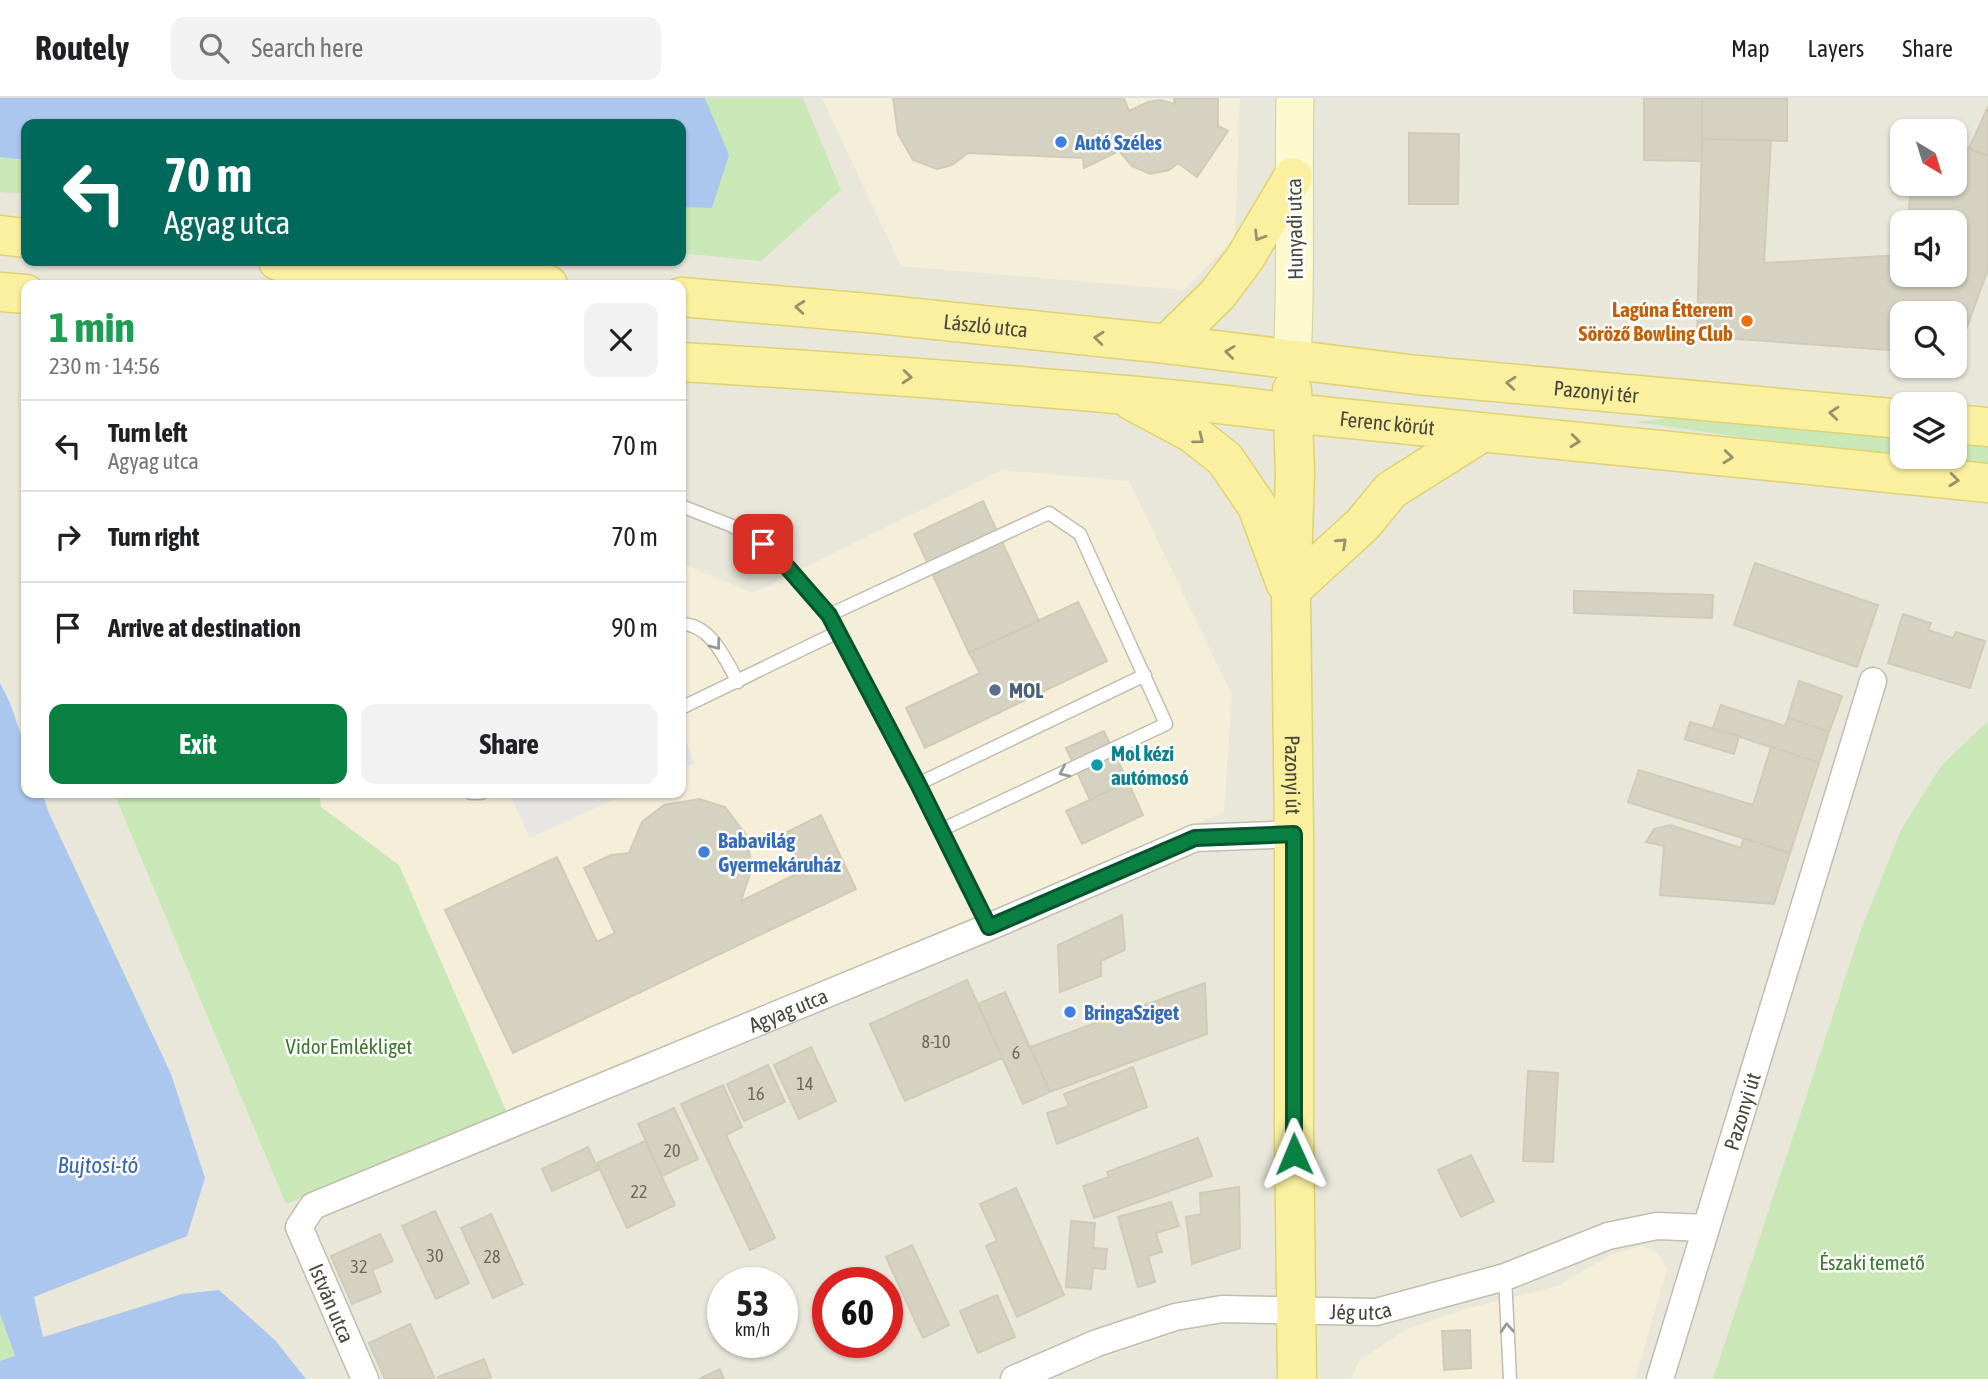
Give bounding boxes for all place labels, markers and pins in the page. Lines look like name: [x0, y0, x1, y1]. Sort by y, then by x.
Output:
place label: Autó Széles: [1074, 130, 1163, 154]
marker: Autó Széles: [1053, 134, 1069, 150]
place label: Lagúna Étterem Söröző Bowling Club: [1579, 297, 1733, 345]
marker: Lagúna Étterem Söröző Bowling Club: [1739, 313, 1755, 329]
pin: [733, 514, 793, 574]
place label: MOL: [1009, 678, 1043, 702]
marker: MOL: [987, 682, 1003, 698]
place label: Mol kézi autómosó: [1111, 741, 1189, 789]
marker: Mol kézi autómosó: [1089, 757, 1105, 773]
place label: Babavilág Gyermekáruház: [718, 828, 841, 876]
marker: Babavilág Gyermekáruház: [696, 844, 712, 860]
place label: BringaSziget: [1084, 1000, 1179, 1024]
marker: BringaSziget: [1062, 1004, 1078, 1020]

